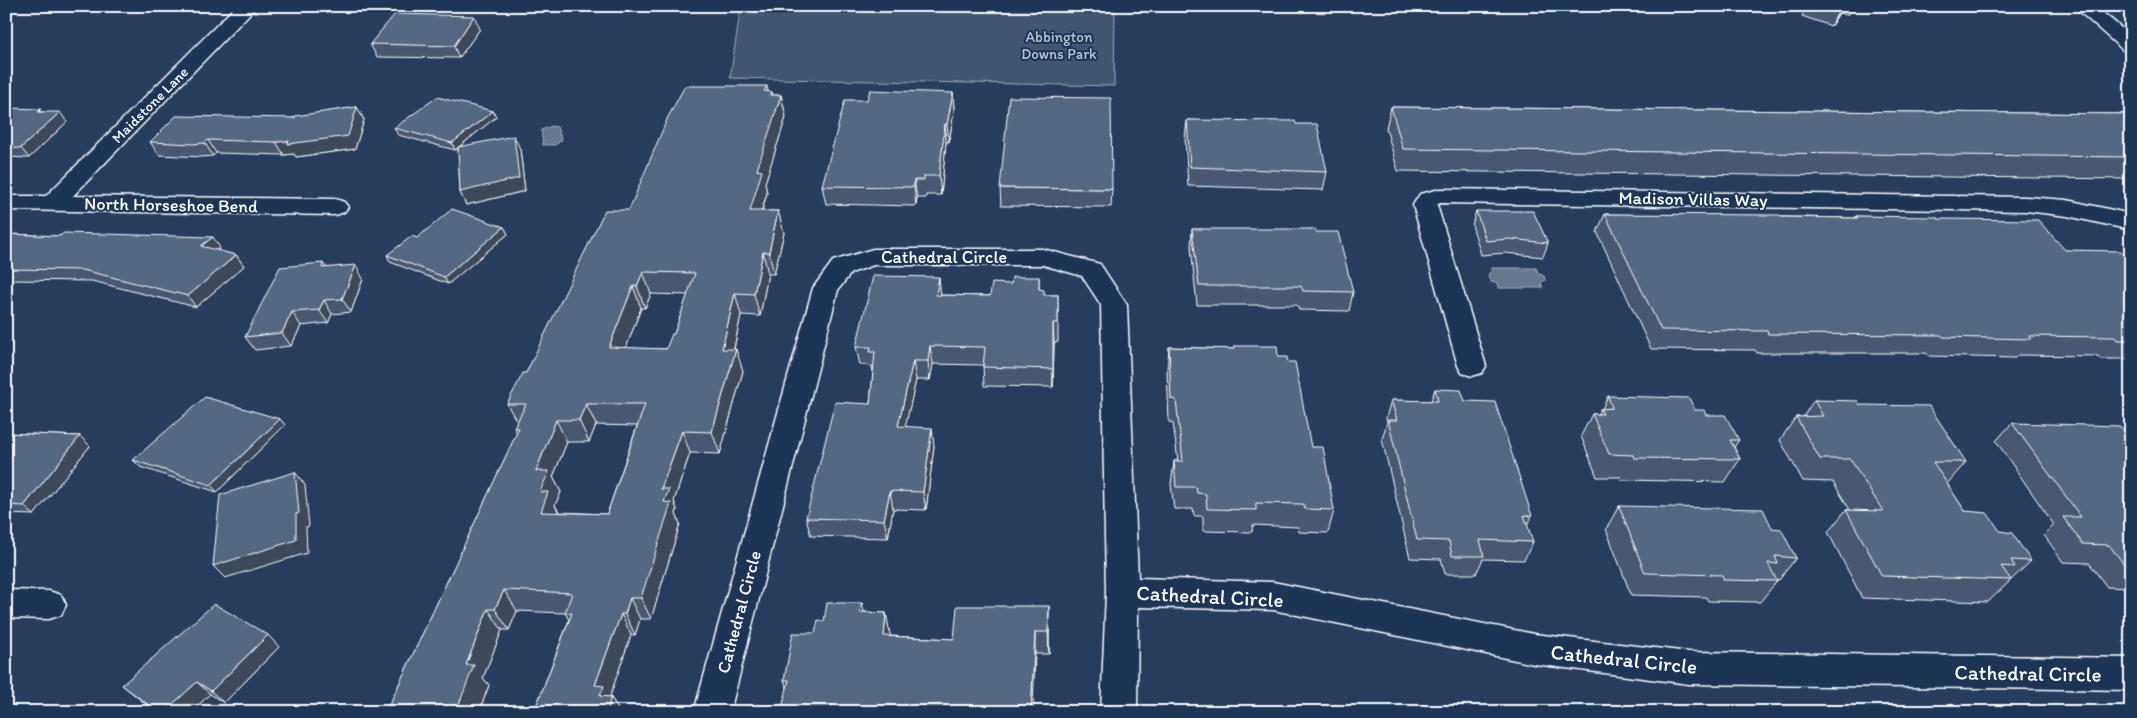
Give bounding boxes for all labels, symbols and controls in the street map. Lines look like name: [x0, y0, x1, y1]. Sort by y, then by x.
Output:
park label: Abbington Downs Park: [1021, 28, 1097, 63]
street label: Maidstone Lane: [108, 63, 192, 147]
street label: Madison Villas Way: [1618, 187, 1768, 211]
street label: North Horseshoe Bend: [84, 192, 258, 218]
street label: Cathedral Circle: [881, 246, 1007, 268]
street label: Cathedral Circle: [712, 548, 766, 676]
street label: Cathedral Circle: [1136, 580, 1284, 612]
street label: Cathedral Circle: [1549, 639, 1699, 679]
street label: Cathedral Circle: [1954, 659, 2102, 687]

